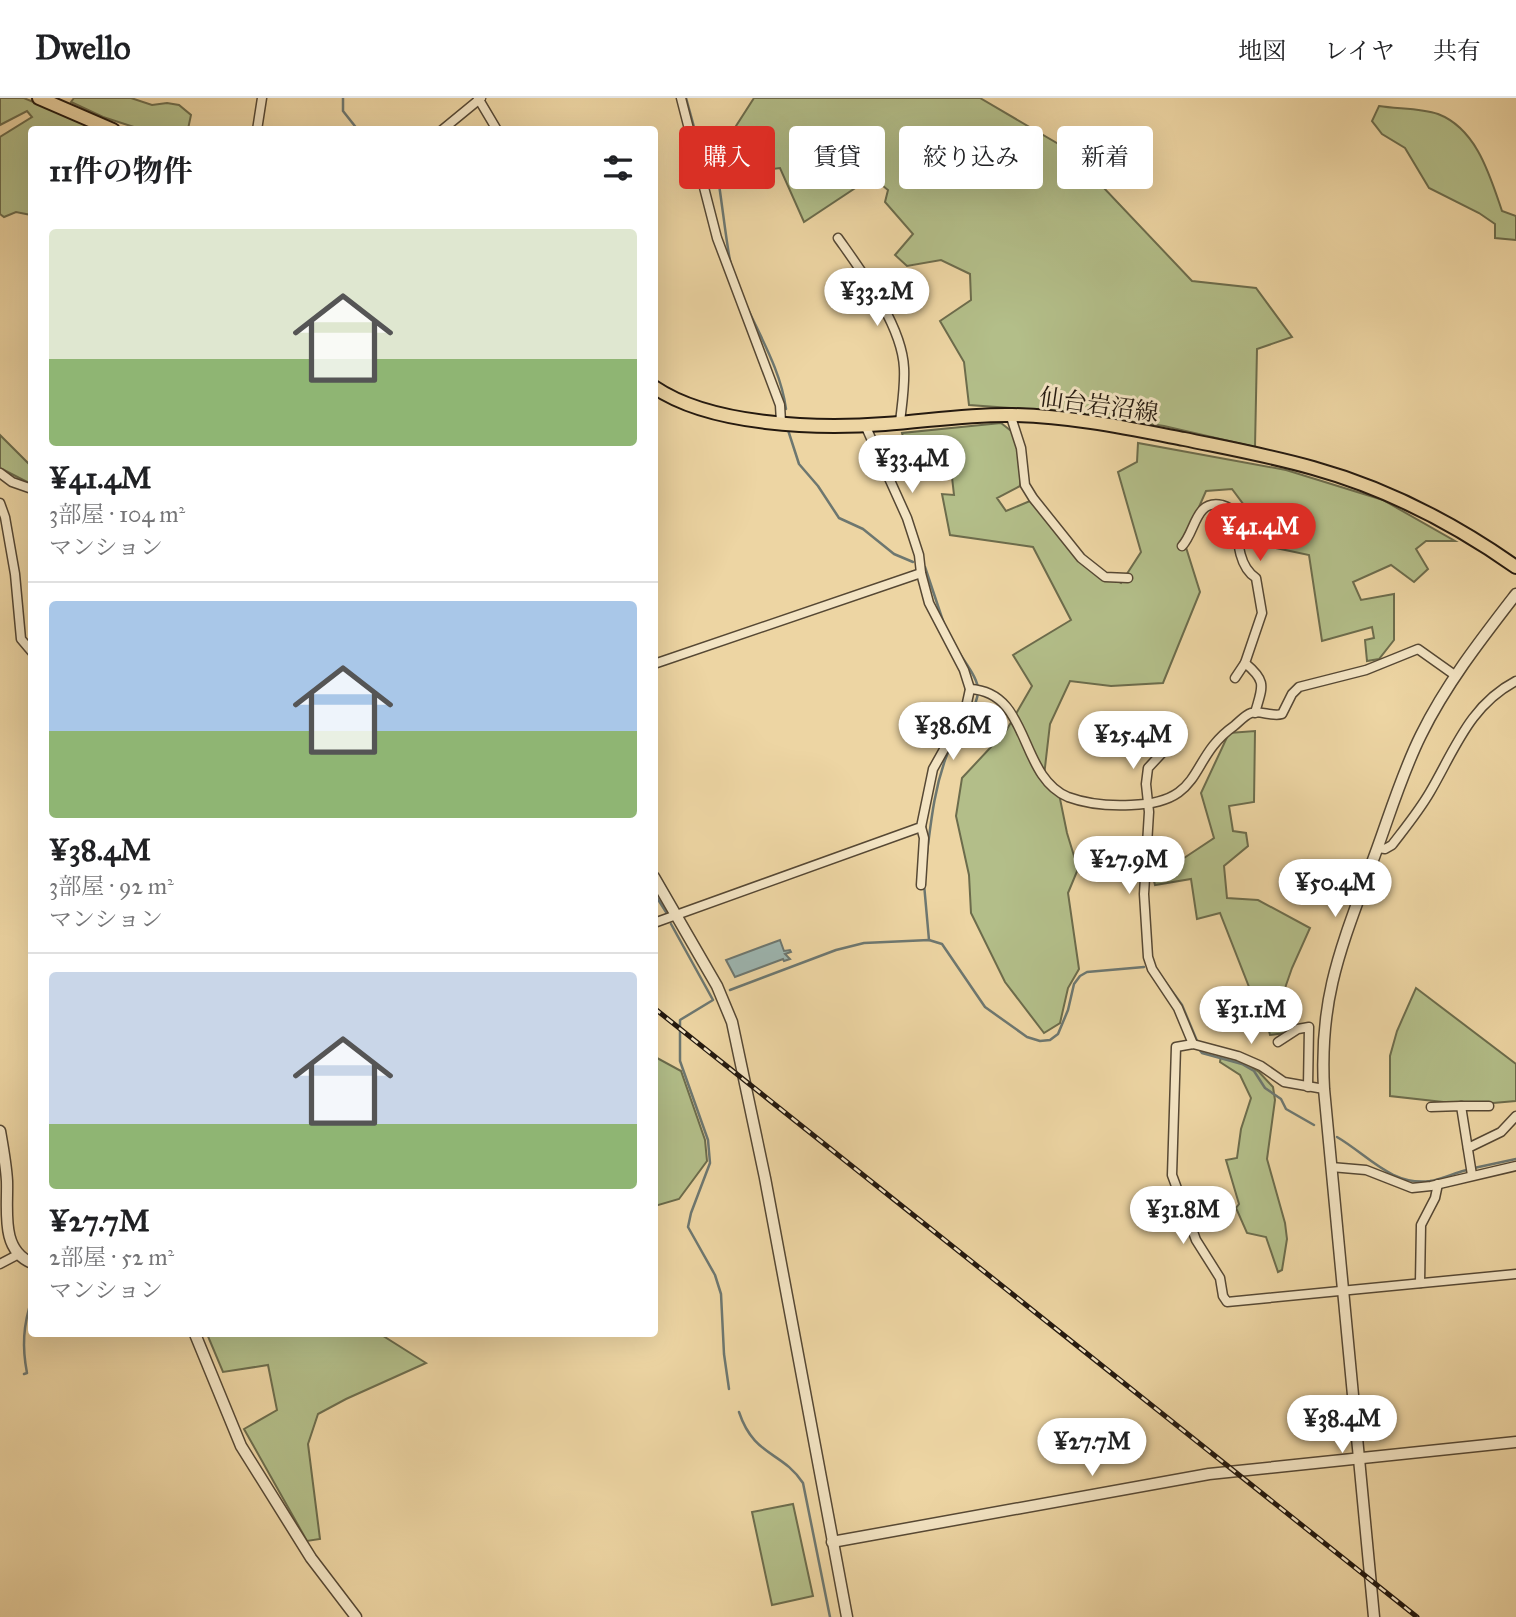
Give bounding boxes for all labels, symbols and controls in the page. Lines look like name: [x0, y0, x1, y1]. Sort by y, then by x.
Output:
text: Dwello: [35, 28, 131, 68]
text: 地図: [1238, 36, 1286, 66]
text: レイヤ: [1324, 36, 1395, 66]
text: 共有: [1433, 36, 1481, 66]
chip: 購入: [679, 126, 775, 189]
chip: 賃貸: [789, 126, 885, 189]
chip: 絞り込み: [899, 126, 1043, 189]
chip: 新着: [1057, 126, 1153, 189]
icon: filters: [599, 149, 637, 187]
text: 11件の物件: [49, 153, 193, 189]
pin: ¥33.2M: [820, 268, 934, 328]
icon: home: [280, 275, 406, 401]
text: ¥33.2M: [840, 277, 914, 305]
street label: 仙台岩沼線: [1037, 382, 1161, 428]
pin: ¥33.4M: [855, 436, 969, 495]
text: ¥33.4M: [874, 444, 950, 472]
text: ¥41.4M: [49, 460, 151, 496]
text: 3部屋 · 104 m²: [49, 500, 185, 528]
pin: ¥41.4M: [1203, 504, 1317, 563]
text: ¥41.4M: [1221, 512, 1299, 540]
text: マンション: [49, 533, 163, 561]
icon: home: [280, 647, 406, 773]
pin: ¥38.6M: [896, 702, 1010, 762]
text: ¥38.6M: [915, 711, 991, 739]
pin: ¥25.4M: [1076, 712, 1190, 771]
text: ¥25.4M: [1094, 720, 1172, 748]
text: ¥38.4M: [49, 832, 151, 868]
pin: ¥27.9M: [1072, 836, 1186, 896]
text: ¥27.9M: [1090, 845, 1168, 873]
pin: ¥50.4M: [1278, 860, 1392, 919]
text: ¥50.4M: [1295, 868, 1375, 896]
text: 3部屋 · 92 m²: [49, 872, 174, 900]
text: マンション: [49, 905, 163, 933]
pin: ¥31.1M: [1194, 986, 1308, 1046]
text: ¥31.1M: [1216, 995, 1286, 1023]
icon: home: [280, 1018, 406, 1144]
pin: ¥31.8M: [1126, 1186, 1240, 1246]
text: ¥31.8M: [1146, 1195, 1220, 1223]
text: ¥27.7M: [49, 1203, 150, 1239]
text: 2部屋 · 52 m²: [49, 1243, 174, 1271]
text: マンション: [49, 1276, 163, 1304]
pin: ¥38.4M: [1285, 1396, 1399, 1455]
text: ¥38.4M: [1303, 1404, 1381, 1432]
pin: ¥27.7M: [1035, 1418, 1149, 1478]
text: ¥27.7M: [1053, 1427, 1131, 1455]

